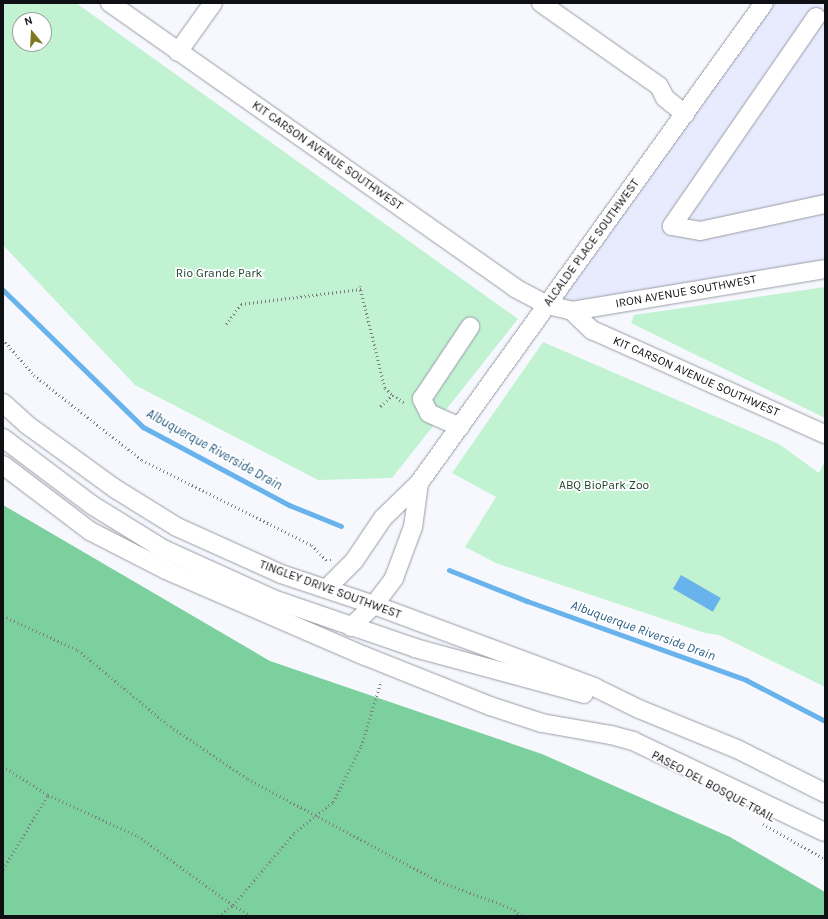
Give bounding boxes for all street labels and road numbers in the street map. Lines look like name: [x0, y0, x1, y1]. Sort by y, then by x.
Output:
street label: KIT CARSON AVENUE SOUTHWEST: [249, 98, 405, 214]
street label: ALCALDE PLACE SOUTHWEST: [541, 177, 643, 309]
street label: IRON AVENUE SOUTHWEST: [614, 273, 758, 311]
street label: KIT CARSON AVENUE SOUTHWEST: [611, 334, 781, 420]
street label: TINGLEY DRIVE SOUTHWEST: [257, 558, 403, 622]
street label: PASEO DEL BOSQUE TRAIL: [649, 748, 777, 826]

